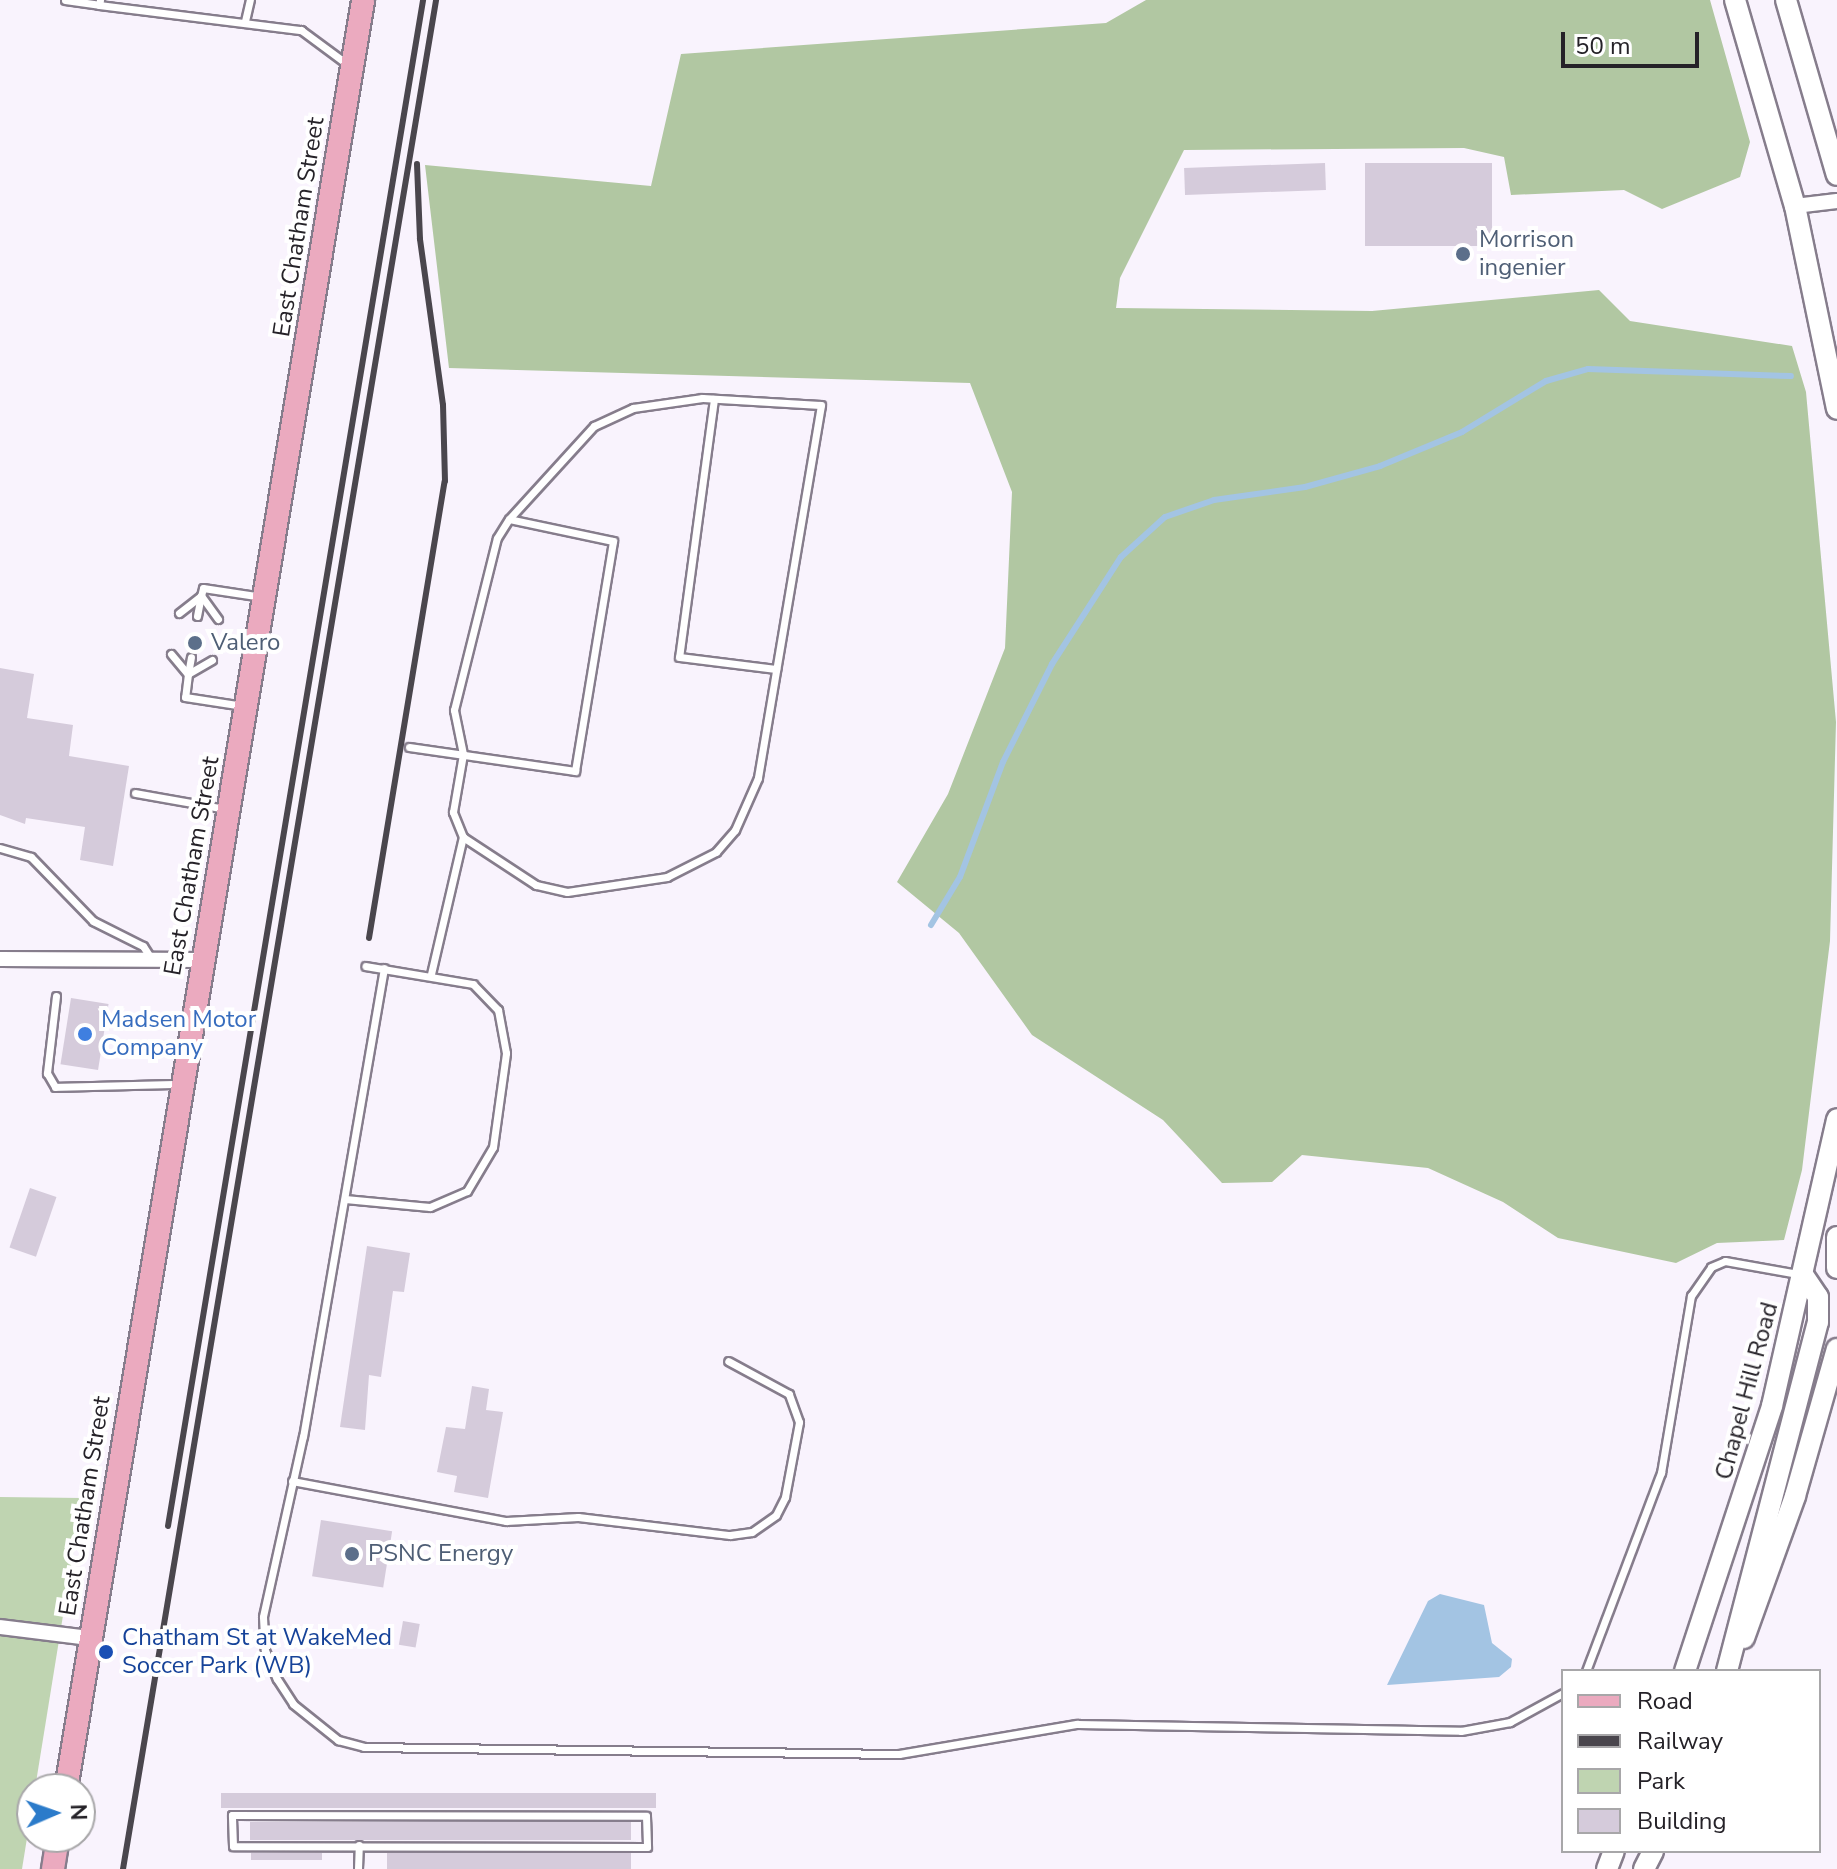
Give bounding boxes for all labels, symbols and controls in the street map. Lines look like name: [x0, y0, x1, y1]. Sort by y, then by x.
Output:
scale bar: [1565, 16, 1703, 66]
text: 50 m: [1575, 30, 1631, 62]
street label: East Chatham Street: [267, 115, 331, 339]
place label: Morrison ingenier: [1479, 226, 1574, 282]
marker: Morrison ingenier: [1454, 245, 1472, 263]
place label: Valero: [211, 629, 280, 657]
marker: Valero: [186, 634, 204, 652]
street label: East Chatham Street: [159, 754, 225, 978]
place label: Madsen Motor Company: [101, 1006, 256, 1062]
marker: Madsen Motor Company: [76, 1025, 94, 1043]
street label: Chapel Hill Road: [1709, 1299, 1785, 1483]
street label: East Chatham Street: [53, 1394, 117, 1618]
place label: PSNC Energy: [368, 1540, 513, 1568]
marker: PSNC Energy: [343, 1545, 361, 1563]
place label: Chatham St at WakeMed Soccer Park (WB): [122, 1624, 392, 1680]
marker: Chatham St at WakeMed Soccer Park (WB): [97, 1643, 115, 1661]
legend: [1561, 1669, 1821, 1853]
text: Road: [1637, 1685, 1693, 1717]
text: Railway: [1637, 1725, 1723, 1757]
text: Park: [1637, 1765, 1685, 1797]
north arrow: [16, 1773, 96, 1853]
text: N: [63, 1803, 93, 1821]
text: Building: [1637, 1805, 1727, 1837]

